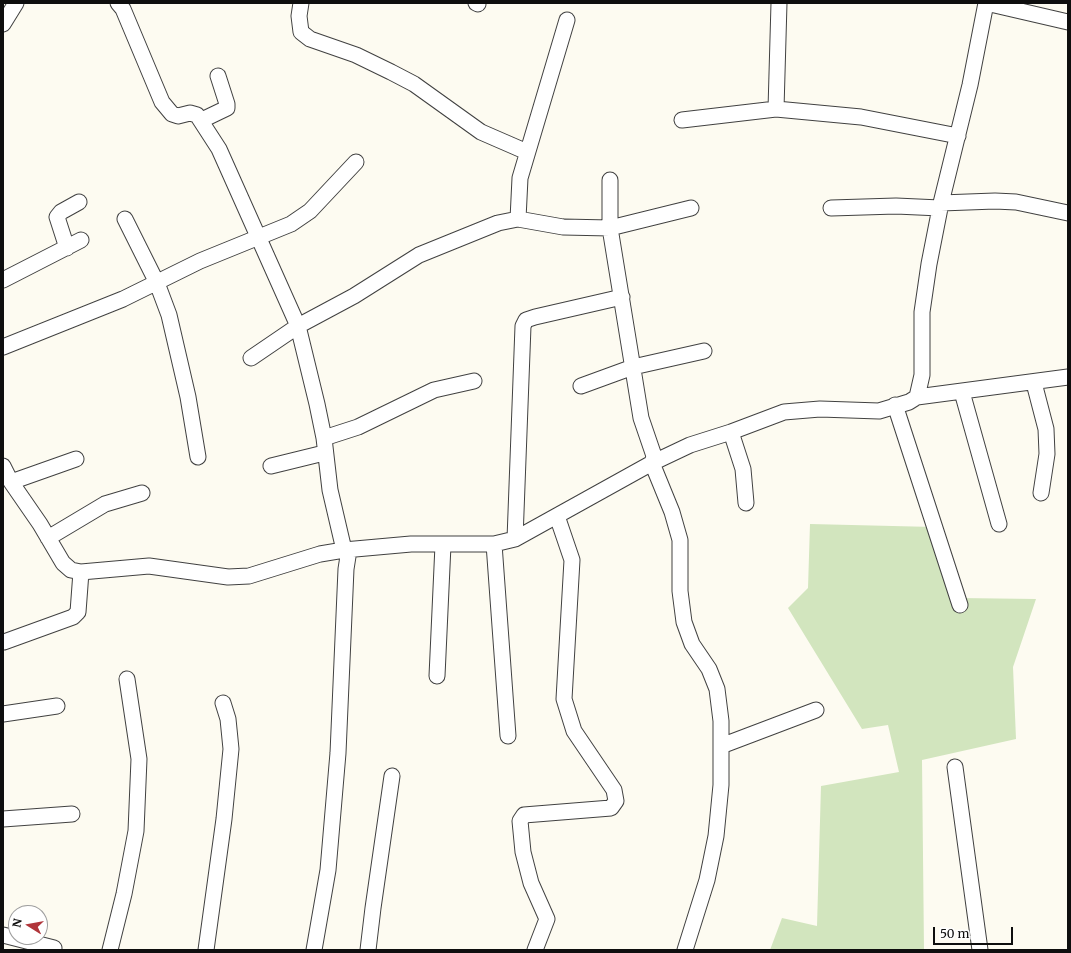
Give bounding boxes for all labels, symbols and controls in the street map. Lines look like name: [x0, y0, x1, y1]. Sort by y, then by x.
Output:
north arrow: [8, 905, 48, 945]
text: N: [9, 917, 25, 929]
scale bar: [935, 919, 1015, 945]
text: 50 m: [940, 926, 969, 941]

